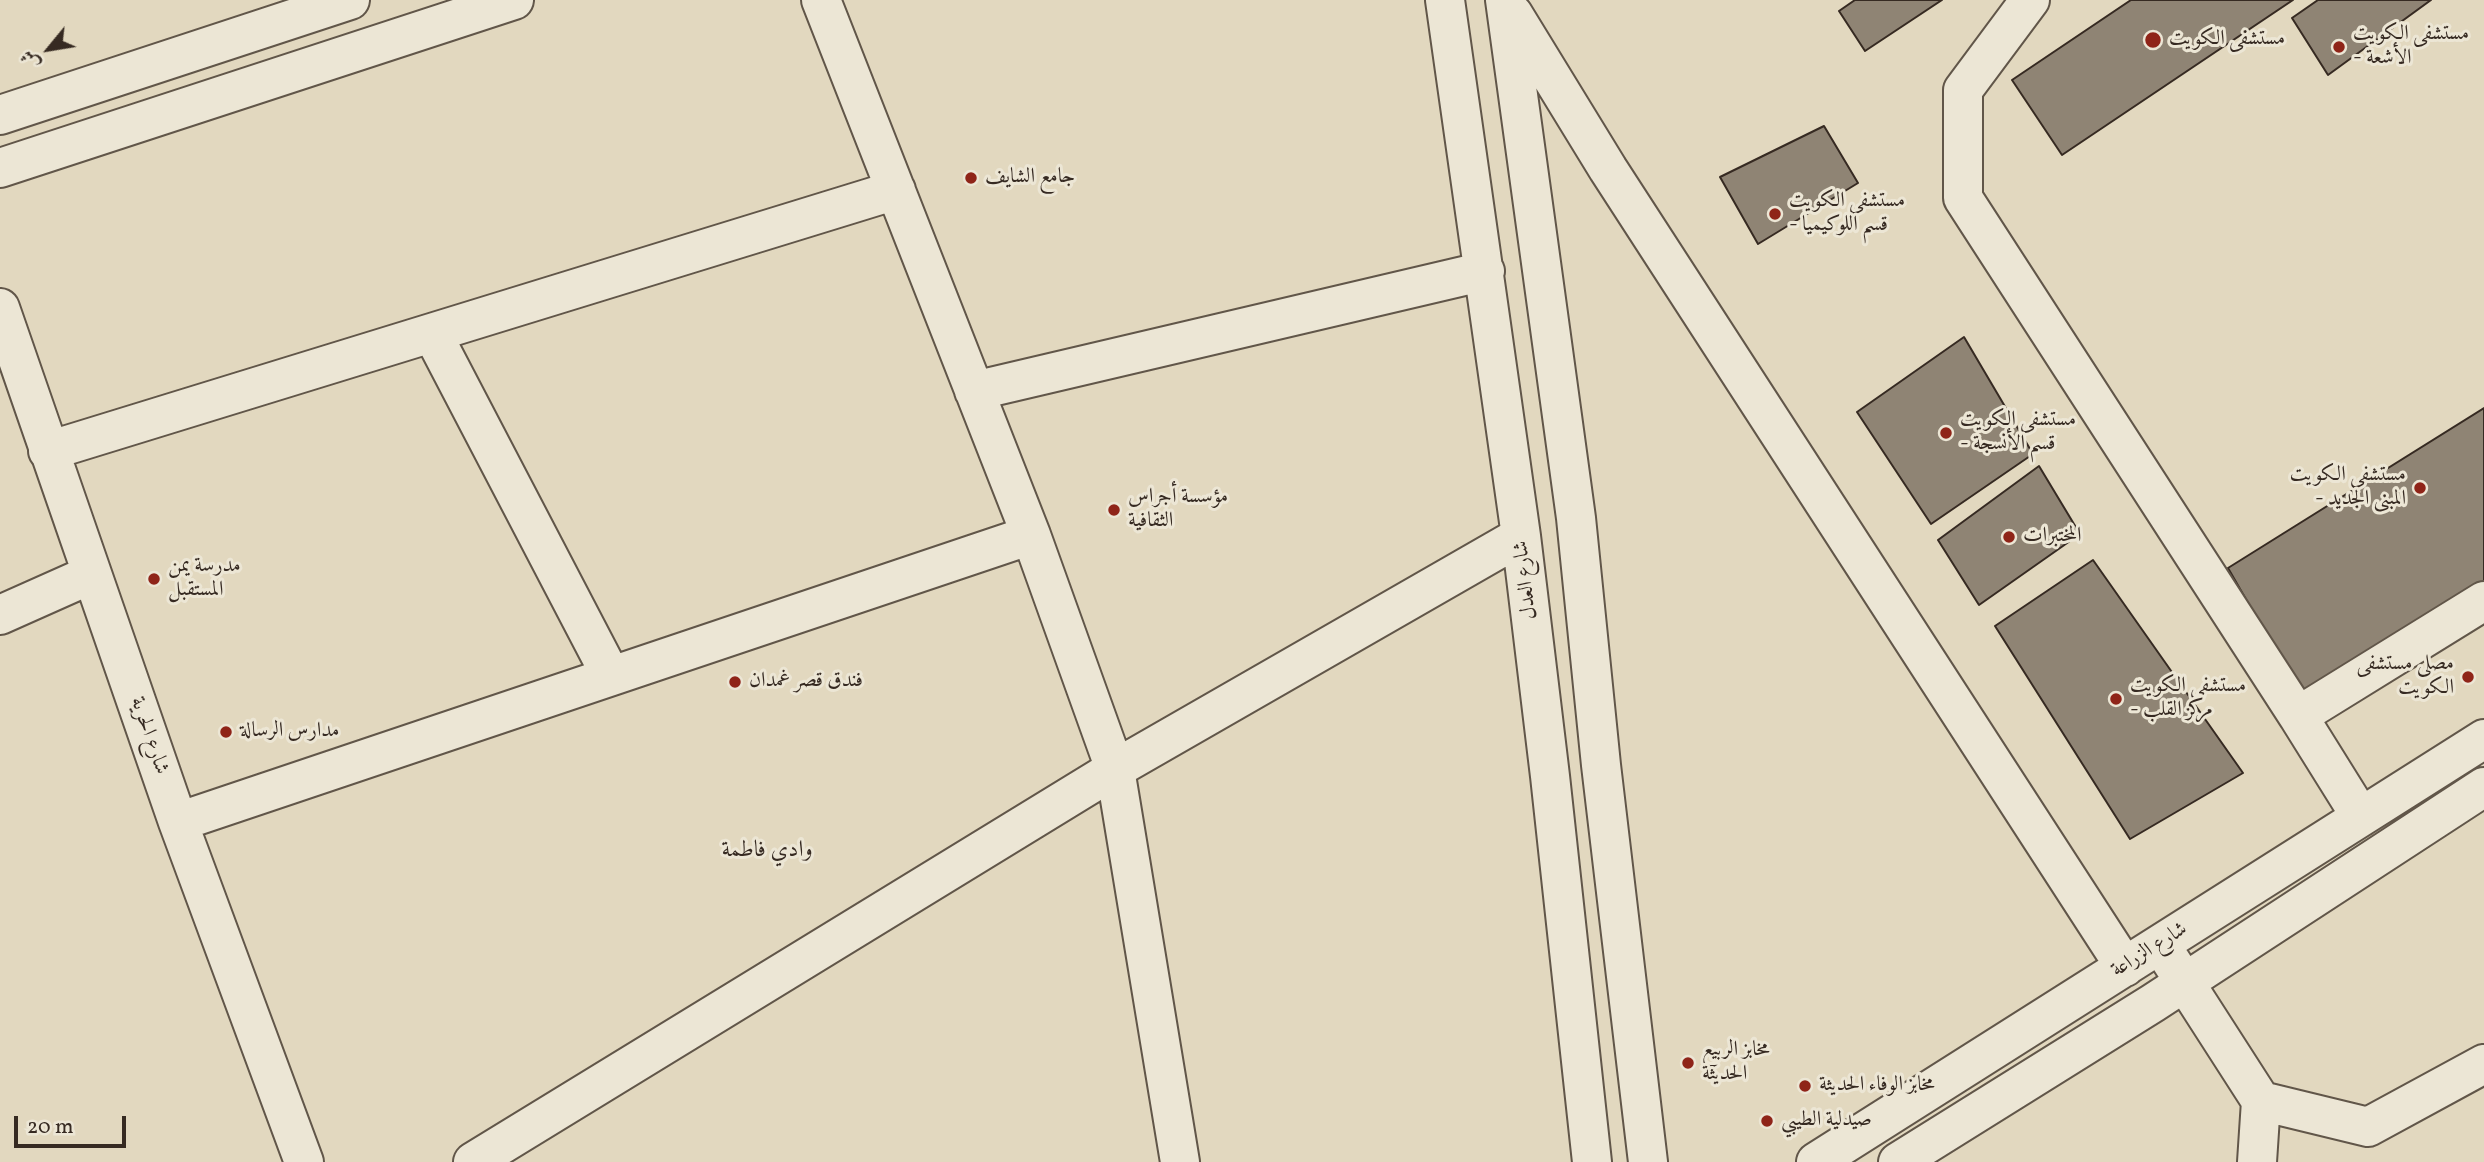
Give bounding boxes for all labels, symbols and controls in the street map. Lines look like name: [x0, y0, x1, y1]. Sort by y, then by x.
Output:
north arrow: [14, 14, 84, 84]
place label: مستشفى الكويت - الأشعة: [2353, 22, 2469, 72]
place label: مستشفى الكويت: [2169, 27, 2285, 53]
marker: مستشفى الكويت: [2143, 30, 2163, 50]
marker: مستشفى الكويت - الأشعة: [2331, 39, 2347, 55]
text: ش: [15, 45, 47, 74]
place label: جامع الشايف: [985, 165, 1075, 191]
marker: جامع الشايف: [963, 170, 979, 186]
place label: مستشفى الكويت - قسم اللوكيميا: [1789, 189, 1905, 239]
marker: مستشفى الكويت - قسم اللوكيميا: [1767, 206, 1783, 222]
place label: مستشفى الكويت - قسم الأنسجة: [1960, 408, 2076, 458]
marker: مستشفى الكويت - قسم الأنسجة: [1938, 425, 1954, 441]
place label: مستشفى الكويت - المبنى الجديد: [2290, 463, 2406, 513]
marker: مستشفى الكويت - المبنى الجديد: [2412, 480, 2428, 496]
place label: مؤسسة أجراس الثقافية: [1128, 485, 1228, 535]
marker: مؤسسة أجراس الثقافية: [1106, 502, 1122, 518]
place label: المختبرات: [2023, 524, 2082, 550]
marker: المختبرات: [2001, 529, 2017, 545]
street label: شارع العدل: [1510, 539, 1544, 621]
place label: مدرسة يمن المستقبل: [168, 554, 241, 604]
marker: مدرسة يمن المستقبل: [146, 571, 162, 587]
place label: مصلى مستشفى الكويت: [2356, 652, 2454, 702]
place label: فندق قصر غمدان: [749, 669, 863, 695]
marker: مصلى مستشفى الكويت: [2460, 669, 2476, 685]
marker: فندق قصر غمدان: [727, 674, 743, 690]
place label: مستشفى الكويت - مركز القلب: [2130, 674, 2246, 724]
marker: مستشفى الكويت - مركز القلب: [2108, 691, 2124, 707]
street label: شارع الحرية: [123, 694, 173, 778]
place label: مدارس الرسالة: [240, 719, 339, 745]
marker: مدارس الرسالة: [218, 724, 234, 740]
district label: وادي فاطمة: [721, 838, 813, 866]
street label: شارع الزراعة: [2107, 918, 2193, 984]
place label: مخابز الربيع الحديثة: [1702, 1038, 1770, 1088]
marker: مخابز الربيع الحديثة: [1680, 1055, 1696, 1071]
place label: مخابز الوفاء الحديثة: [1819, 1073, 1935, 1099]
marker: مخابز الوفاء الحديثة: [1797, 1078, 1813, 1094]
scale bar: [18, 1102, 130, 1146]
place label: صيدلية الطيبي: [1781, 1108, 1872, 1134]
text: 20 m: [27, 1113, 73, 1142]
marker: صيدلية الطيبي: [1759, 1113, 1775, 1129]

